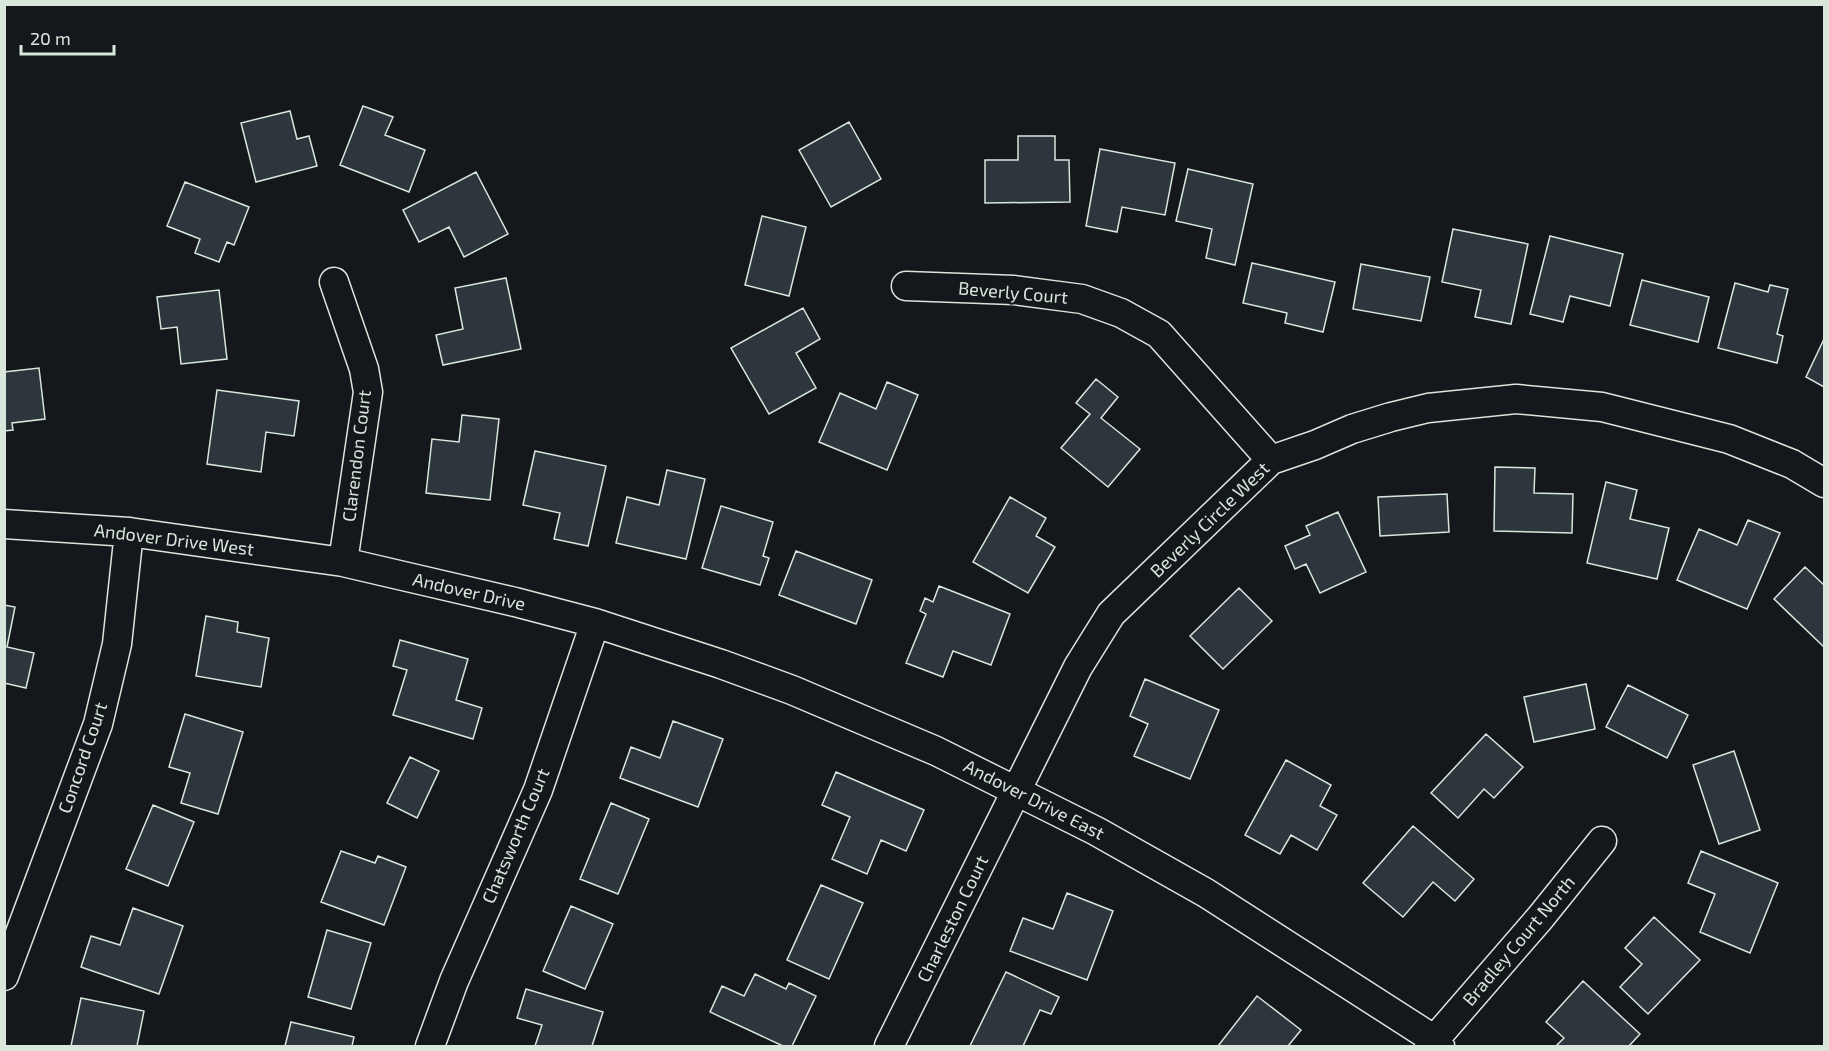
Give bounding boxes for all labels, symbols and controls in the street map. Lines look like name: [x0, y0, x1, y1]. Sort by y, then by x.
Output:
scale bar: [21, 18, 114, 56]
text: 20 m: [30, 27, 71, 49]
street label: Beverly Court: [957, 276, 1069, 308]
street label: Clarendon Court: [337, 389, 375, 523]
street label: Beverly Circle West: [1145, 457, 1273, 582]
street label: Andover Drive West: [93, 518, 255, 560]
street label: Andover Drive: [411, 567, 528, 615]
street label: Concord Court: [53, 699, 111, 816]
street label: Andover Drive East: [961, 754, 1109, 844]
street label: Chatsworth Court: [477, 764, 554, 907]
street label: Charleston Court: [912, 851, 992, 986]
street label: Bradley Court North: [1457, 871, 1579, 1010]

